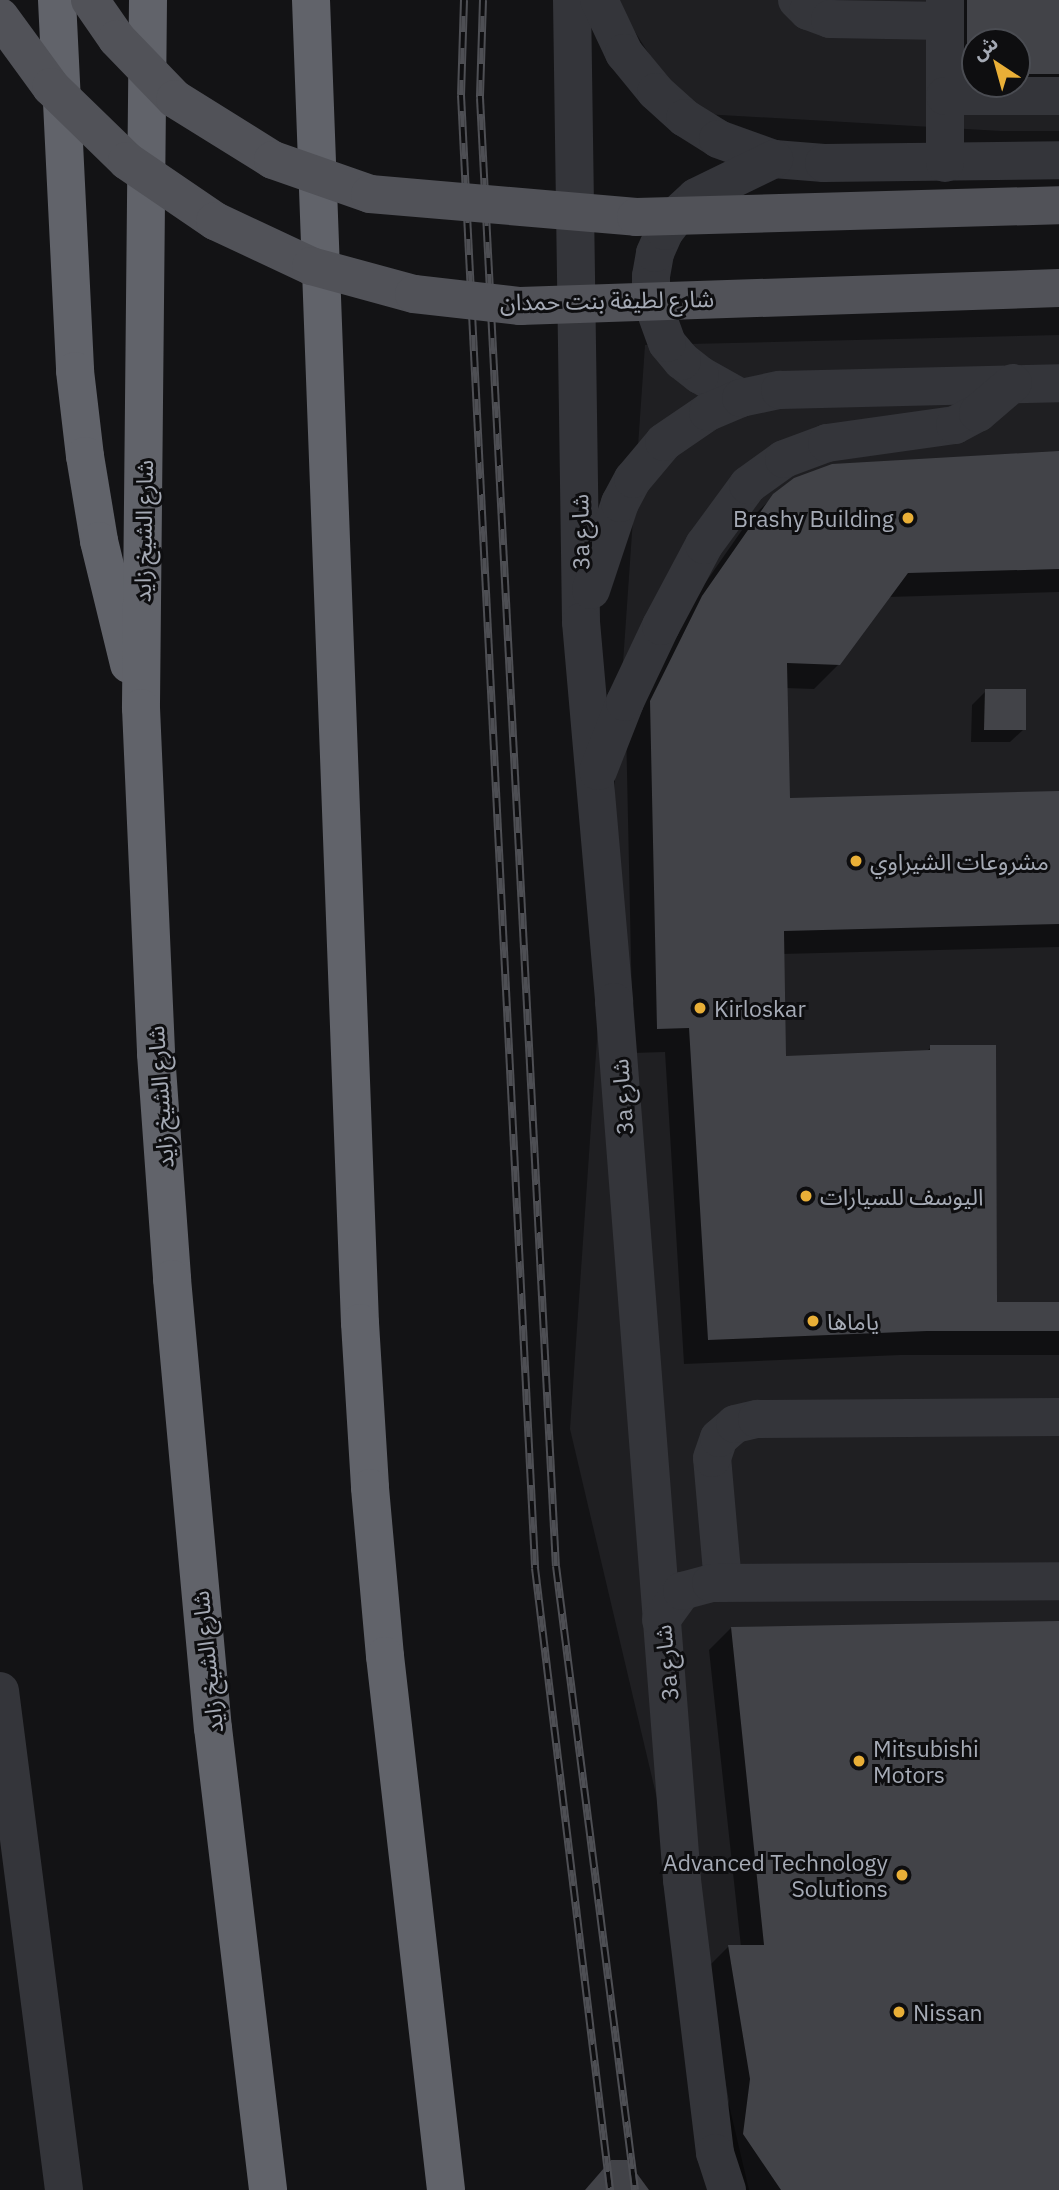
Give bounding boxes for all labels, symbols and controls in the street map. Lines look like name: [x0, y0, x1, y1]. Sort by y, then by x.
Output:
north arrow: [961, 28, 1031, 98]
text: ش: [967, 30, 1002, 65]
street label: شارع لطيفة بنت حمدان: [500, 284, 714, 316]
street label: شارع الشيخ زايد: [128, 459, 158, 603]
street label: 3a شارع: [566, 494, 594, 570]
place label: Brashy Building: [733, 504, 894, 532]
marker: Brashy Building: [900, 510, 916, 526]
place label: مشروعات الشيراوي: [870, 847, 1049, 875]
marker: مشروعات الشيراوي: [848, 853, 864, 869]
place label: Kirloskar: [714, 994, 806, 1022]
marker: Kirloskar: [692, 1000, 708, 1016]
street label: شارع الشيخ زايد: [141, 1025, 179, 1169]
street label: 3a شارع: [606, 1058, 638, 1136]
place label: اليوسف للسيارات: [820, 1182, 983, 1210]
marker: اليوسف للسيارات: [798, 1188, 814, 1204]
place label: ياماها: [827, 1307, 879, 1335]
marker: ياماها: [805, 1313, 821, 1329]
street label: شارع الشيخ زايد: [186, 1590, 228, 1734]
street label: 3a شارع: [648, 1624, 684, 1702]
place label: Mitsubishi Motors: [873, 1734, 979, 1788]
marker: Mitsubishi Motors: [851, 1753, 867, 1769]
place label: Advanced Technology Solutions: [663, 1848, 888, 1902]
marker: Advanced Technology Solutions: [894, 1867, 910, 1883]
place label: Nissan: [913, 1998, 983, 2026]
marker: Nissan: [891, 2004, 907, 2020]

